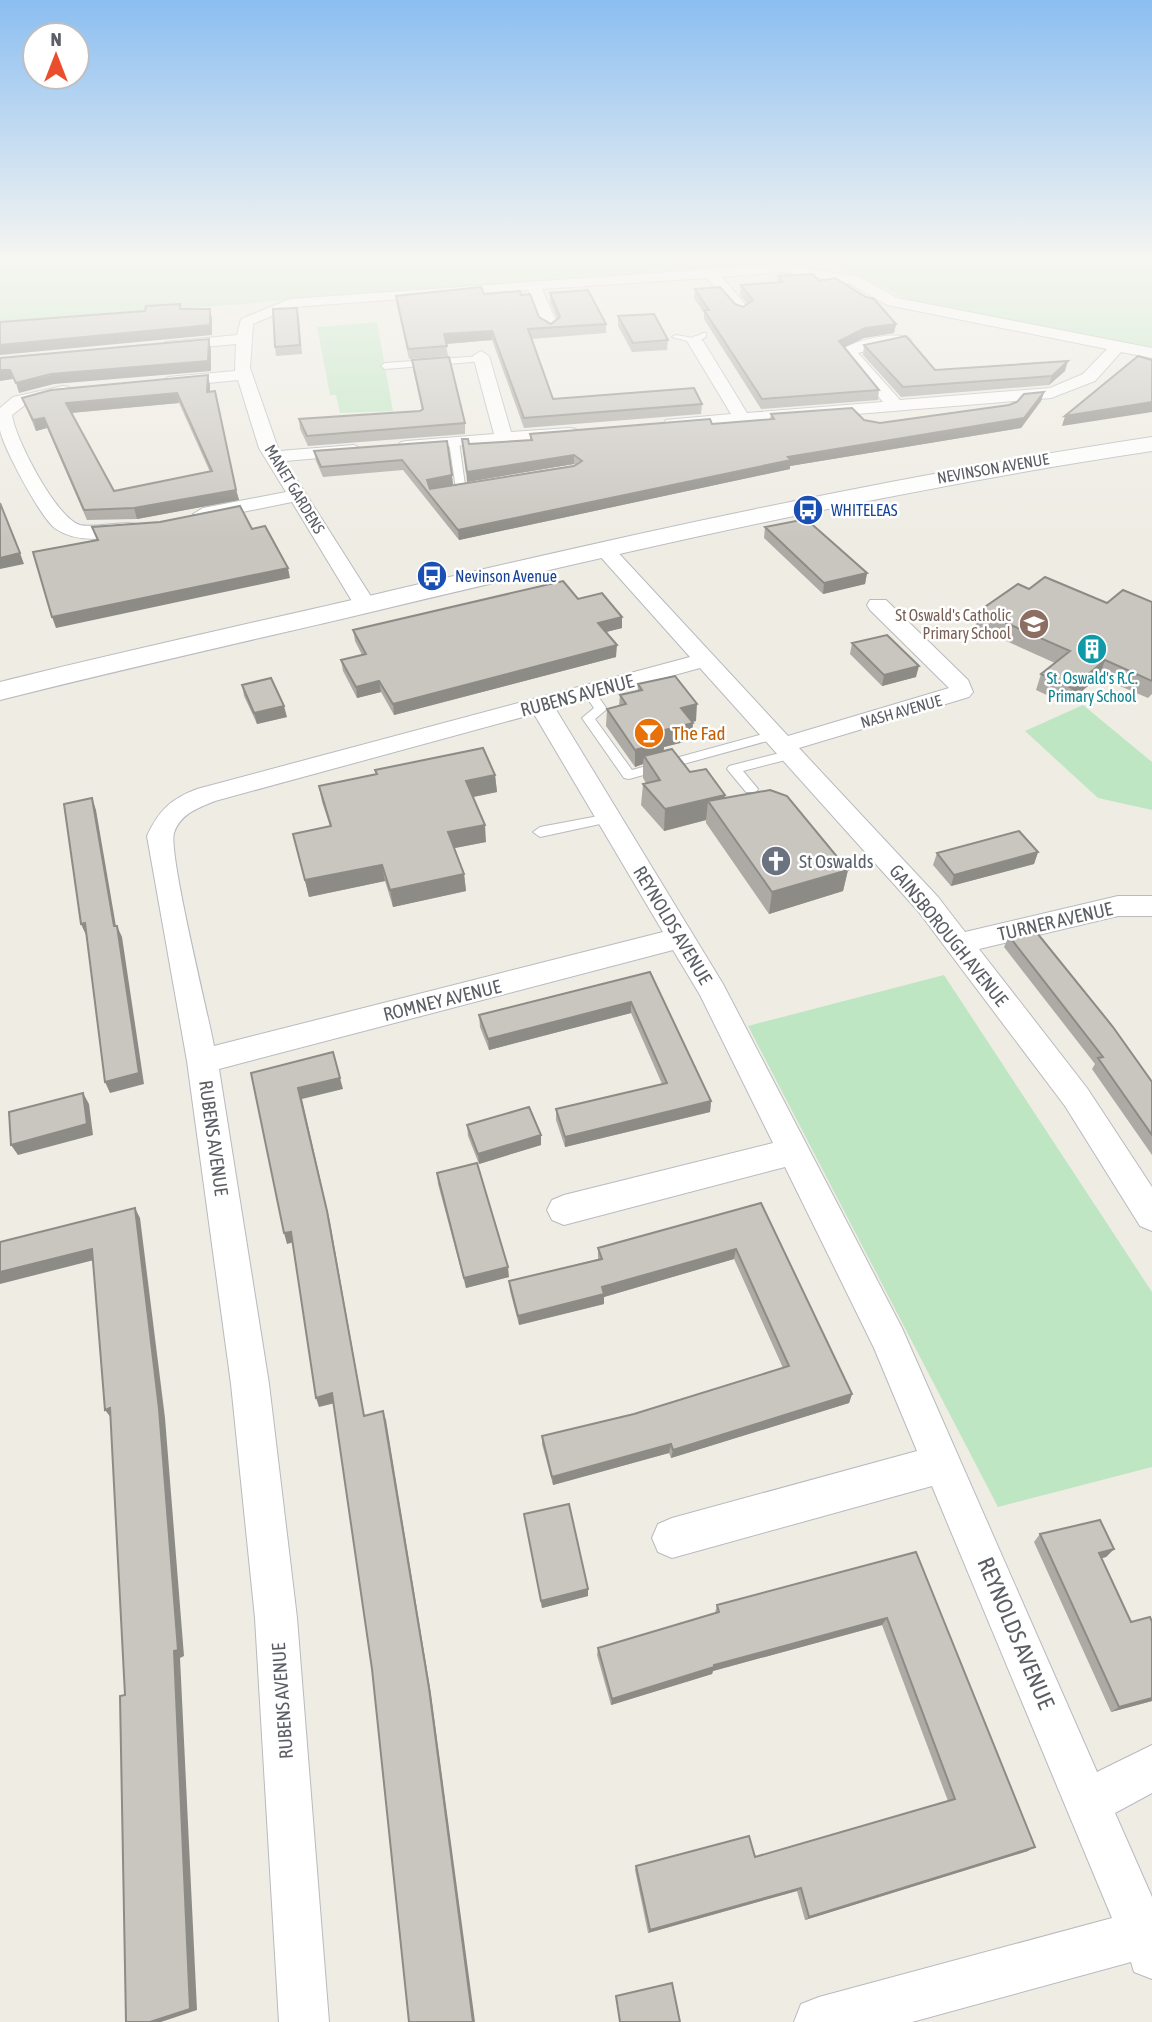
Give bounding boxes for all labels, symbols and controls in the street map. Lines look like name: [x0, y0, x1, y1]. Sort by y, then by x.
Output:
north arrow: [21, 21, 91, 91]
text: N: [50, 28, 62, 50]
street label: MANET GARDENS: [261, 441, 329, 537]
street label: NEVINSON AVENUE: [936, 449, 1050, 487]
bus stop icon: WHITELEAS: [791, 493, 825, 527]
place label: WHITELEAS: [831, 501, 898, 519]
bus stop icon: Nevinson Avenue: [415, 559, 449, 593]
place label: Nevinson Avenue: [455, 567, 557, 585]
place label: St Oswald's Catholic Primary School: [895, 606, 1012, 643]
school or university icon: St Oswald's Catholic Primary School: [1017, 607, 1051, 641]
building icon: St. Oswald's R.C. Primary School: [1075, 632, 1109, 666]
street label: RUBENS AVENUE: [518, 669, 636, 721]
place label: St. Oswald's R.C. Primary School: [1046, 669, 1138, 706]
street label: NASH AVENUE: [858, 691, 944, 731]
bar icon: The Fad: [632, 716, 666, 750]
place label: The Fad: [672, 722, 726, 744]
church icon: St Oswalds: [759, 844, 793, 878]
place label: St Oswalds: [799, 850, 874, 872]
street label: GAINSBOROUGH AVENUE: [885, 860, 1013, 1010]
street label: REYNOLDS AVENUE: [629, 862, 717, 988]
street label: TURNER AVENUE: [995, 897, 1115, 945]
street label: ROMNEY AVENUE: [381, 975, 503, 1025]
street label: RUBENS AVENUE: [195, 1079, 233, 1197]
street label: REYNOLDS AVENUE: [972, 1553, 1060, 1713]
street label: RUBENS AVENUE: [267, 1642, 297, 1760]

